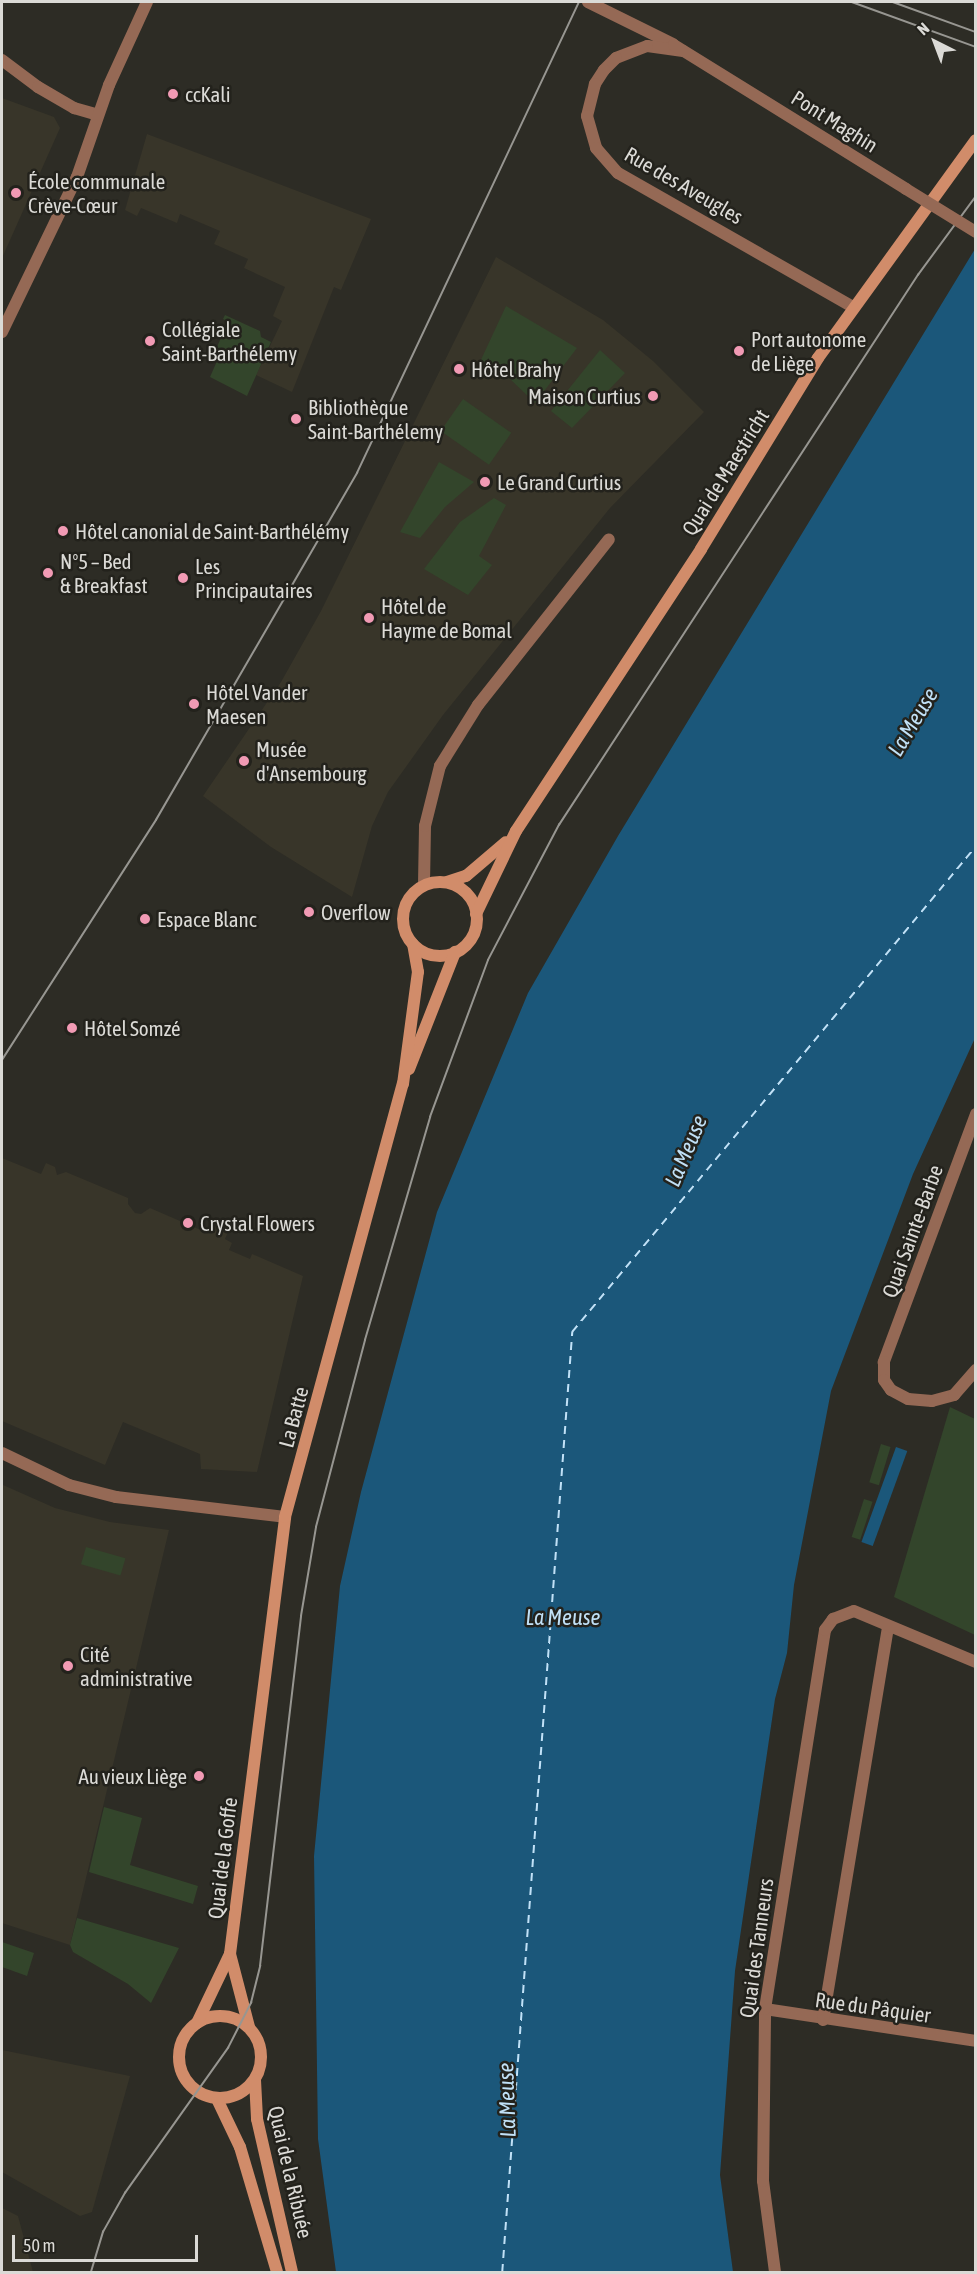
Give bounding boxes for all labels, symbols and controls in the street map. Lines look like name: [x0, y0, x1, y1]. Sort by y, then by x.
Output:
north arrow: [905, 12, 965, 72]
text: N: [913, 19, 932, 38]
place label: ccKali: [185, 81, 231, 107]
street label: Pont Maghin: [787, 85, 883, 157]
marker: ccKali: [166, 87, 180, 101]
street label: Rue des Aveugles: [620, 141, 748, 229]
place label: École communale Crève-Cœur: [28, 168, 165, 218]
marker: École communale Crève-Cœur: [9, 186, 23, 200]
place label: Collégiale Saint-Barthélemy: [162, 316, 297, 366]
place label: Port autonome de Liège: [751, 326, 866, 376]
marker: Collégiale Saint-Barthélemy: [143, 334, 157, 348]
marker: Port autonome de Liège: [732, 344, 746, 358]
place label: Hôtel Brahy: [471, 356, 561, 382]
marker: Hôtel Brahy: [452, 362, 466, 376]
place label: Maison Curtius: [528, 383, 641, 409]
marker: Maison Curtius: [646, 389, 660, 403]
place label: Bibliothèque Saint-Barthélemy: [308, 394, 443, 444]
street label: Quai de Maestricht: [676, 404, 774, 540]
marker: Bibliothèque Saint-Barthélemy: [289, 412, 303, 426]
place label: Le Grand Curtius: [497, 469, 621, 495]
marker: Le Grand Curtius: [478, 475, 492, 489]
place label: Hôtel canonial de Saint-Barthélémy: [75, 518, 349, 544]
marker: Hôtel canonial de Saint-Barthélémy: [56, 524, 70, 538]
place label: N°5 – Bed & Breakfast: [60, 548, 148, 598]
place label: Les Principautaires: [195, 553, 313, 603]
marker: N°5 – Bed & Breakfast: [41, 566, 55, 580]
marker: Les Principautaires: [176, 571, 190, 585]
place label: Hôtel de Hayme de Bomal: [381, 593, 512, 643]
marker: Hôtel de Hayme de Bomal: [362, 611, 376, 625]
place label: Hôtel Vander Maesen: [206, 679, 307, 729]
water label: La Meuse: [882, 683, 944, 761]
marker: Hôtel Vander Maesen: [187, 697, 201, 711]
place label: Musée d'Ansembourg: [256, 736, 367, 786]
marker: Musée d'Ansembourg: [237, 754, 251, 768]
place label: Overflow: [321, 899, 391, 925]
marker: Overflow: [302, 905, 316, 919]
place label: Espace Blanc: [157, 906, 256, 932]
marker: Espace Blanc: [138, 912, 152, 926]
place label: Hôtel Somzé: [84, 1015, 181, 1041]
marker: Hôtel Somzé: [65, 1021, 79, 1035]
water label: La Meuse: [659, 1111, 713, 1191]
street label: Quai Sainte-Barbe: [876, 1161, 948, 1301]
place label: Crystal Flowers: [200, 1210, 315, 1236]
marker: Crystal Flowers: [181, 1216, 195, 1230]
street label: La Batte: [273, 1384, 313, 1450]
water label: La Meuse: [526, 1605, 600, 1631]
place label: Cité administrative: [80, 1641, 193, 1691]
marker: Cité administrative: [61, 1659, 75, 1673]
place label: Au vieux Liège: [79, 1763, 187, 1789]
marker: Au vieux Liège: [192, 1769, 206, 1783]
street label: Quai de la Goffe: [202, 1796, 242, 1920]
street label: Quai des Tanneurs: [734, 1877, 778, 2019]
street label: Rue du Pâquier: [814, 1986, 932, 2028]
water label: La Meuse: [493, 2062, 521, 2138]
street label: Quai de la Ribuée: [264, 2103, 318, 2241]
scale bar: [15, 2223, 201, 2261]
text: 50 m: [23, 2235, 55, 2256]

